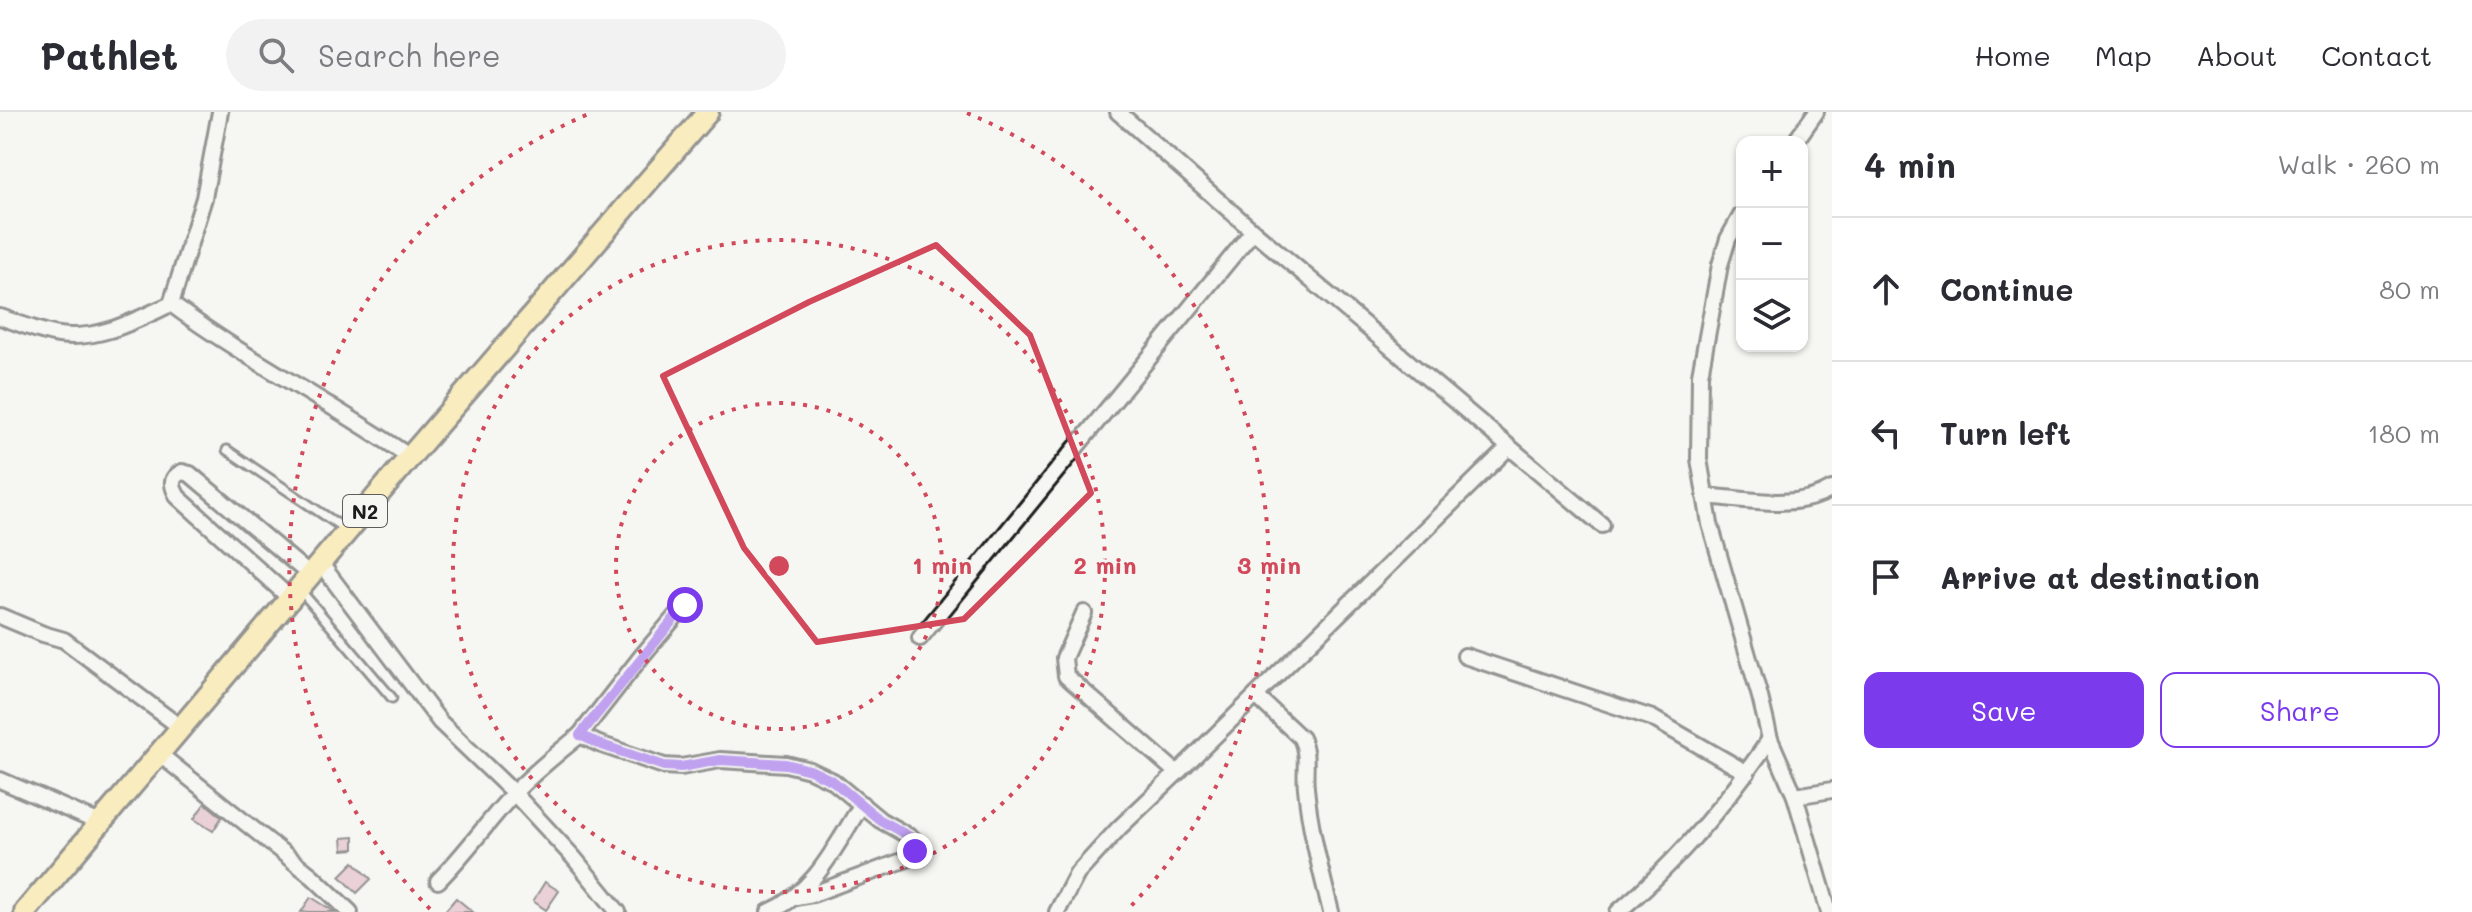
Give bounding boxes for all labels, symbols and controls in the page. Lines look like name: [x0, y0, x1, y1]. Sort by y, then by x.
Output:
search box: [226, 19, 786, 91]
text: Pathlet: [40, 30, 178, 80]
icon: search: [254, 33, 298, 77]
text: Search here: [318, 35, 501, 75]
text: Home: [1975, 37, 2051, 73]
text: Map: [2095, 37, 2152, 73]
text: About: [2196, 37, 2277, 73]
text: Contact: [2321, 37, 2432, 73]
map controls: [1736, 136, 1808, 352]
button: +: [1736, 136, 1808, 208]
text: 4 min: [1864, 142, 1956, 187]
text: Walk · 260 m: [2277, 147, 2440, 181]
button: −: [1736, 208, 1808, 280]
icon: ahead: [1864, 267, 1908, 311]
text: Continue: [1940, 269, 2073, 309]
text: 80 m: [2379, 272, 2440, 306]
button: layers: [1736, 280, 1808, 352]
icon: left: [1864, 411, 1908, 455]
text: Turn left: [1940, 413, 2071, 453]
text: 180 m: [2368, 416, 2440, 450]
road number: N2: [343, 495, 387, 527]
text: 1 min: [912, 549, 972, 580]
text: 2 min: [1074, 549, 1137, 580]
text: 3 min: [1237, 549, 1301, 580]
centre of rings: [765, 552, 793, 580]
icon: arrive: [1864, 555, 1908, 599]
text: Arrive at destination: [1940, 557, 2260, 597]
route start: [667, 587, 703, 623]
button: Save: [1864, 672, 2144, 748]
button: Share: [2160, 672, 2440, 748]
route end: [897, 833, 933, 869]

